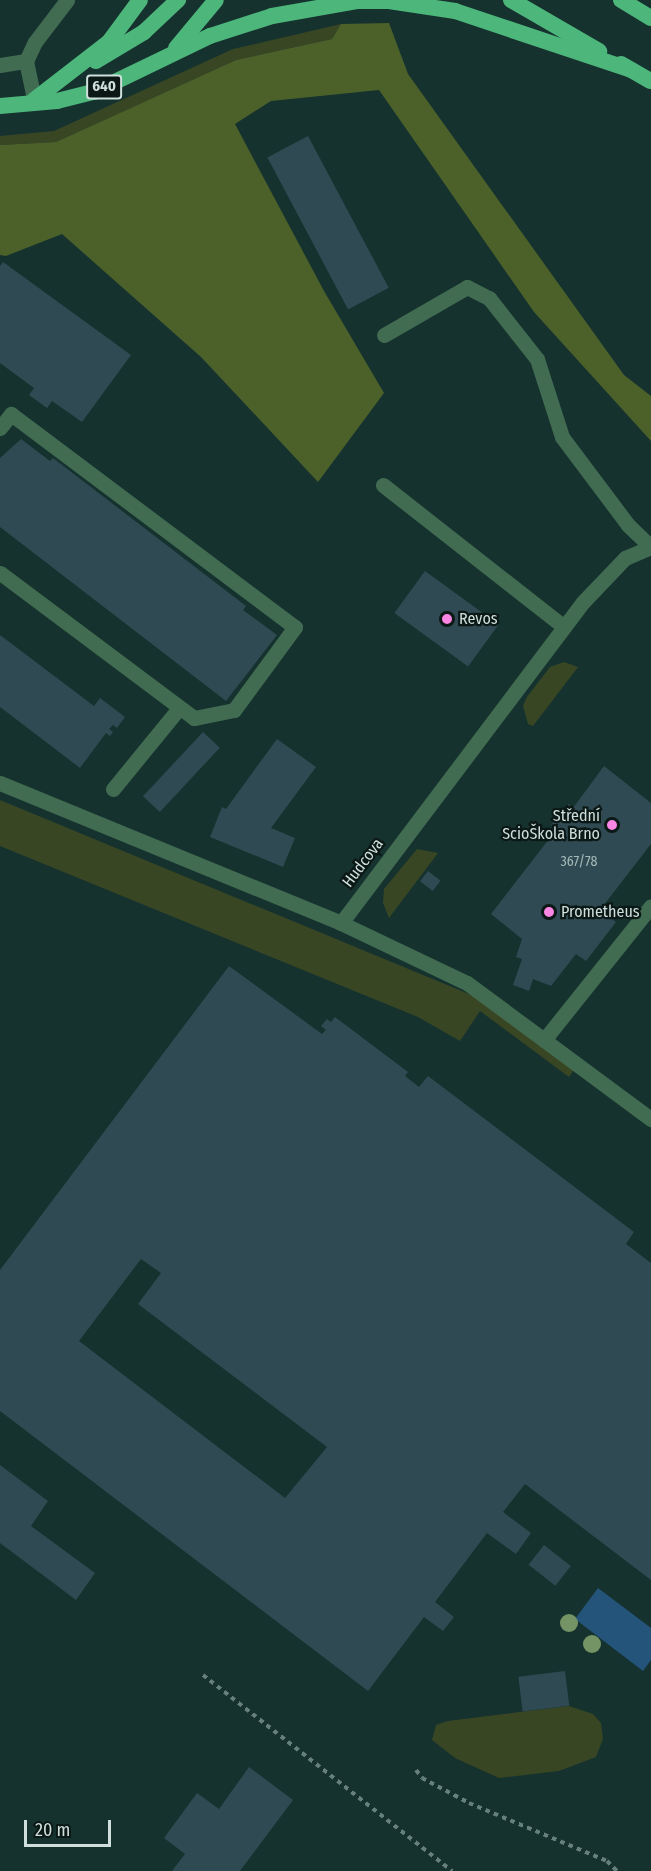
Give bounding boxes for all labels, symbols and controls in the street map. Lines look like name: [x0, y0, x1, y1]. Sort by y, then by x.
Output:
road number: 640: [86, 75, 122, 99]
place label: Revos: [459, 609, 498, 629]
marker: Revos: [440, 612, 454, 626]
place label: Střední ScioŠkola Brno: [502, 806, 600, 844]
marker: Střední ScioŠkola Brno: [605, 818, 619, 832]
street label: Hudcova: [338, 835, 388, 891]
house number: 367/78: [560, 854, 598, 870]
place label: Prometheus: [561, 902, 640, 922]
marker: Prometheus: [542, 905, 556, 919]
scale bar: [27, 1808, 114, 1846]
text: 20 m: [35, 1819, 70, 1841]

